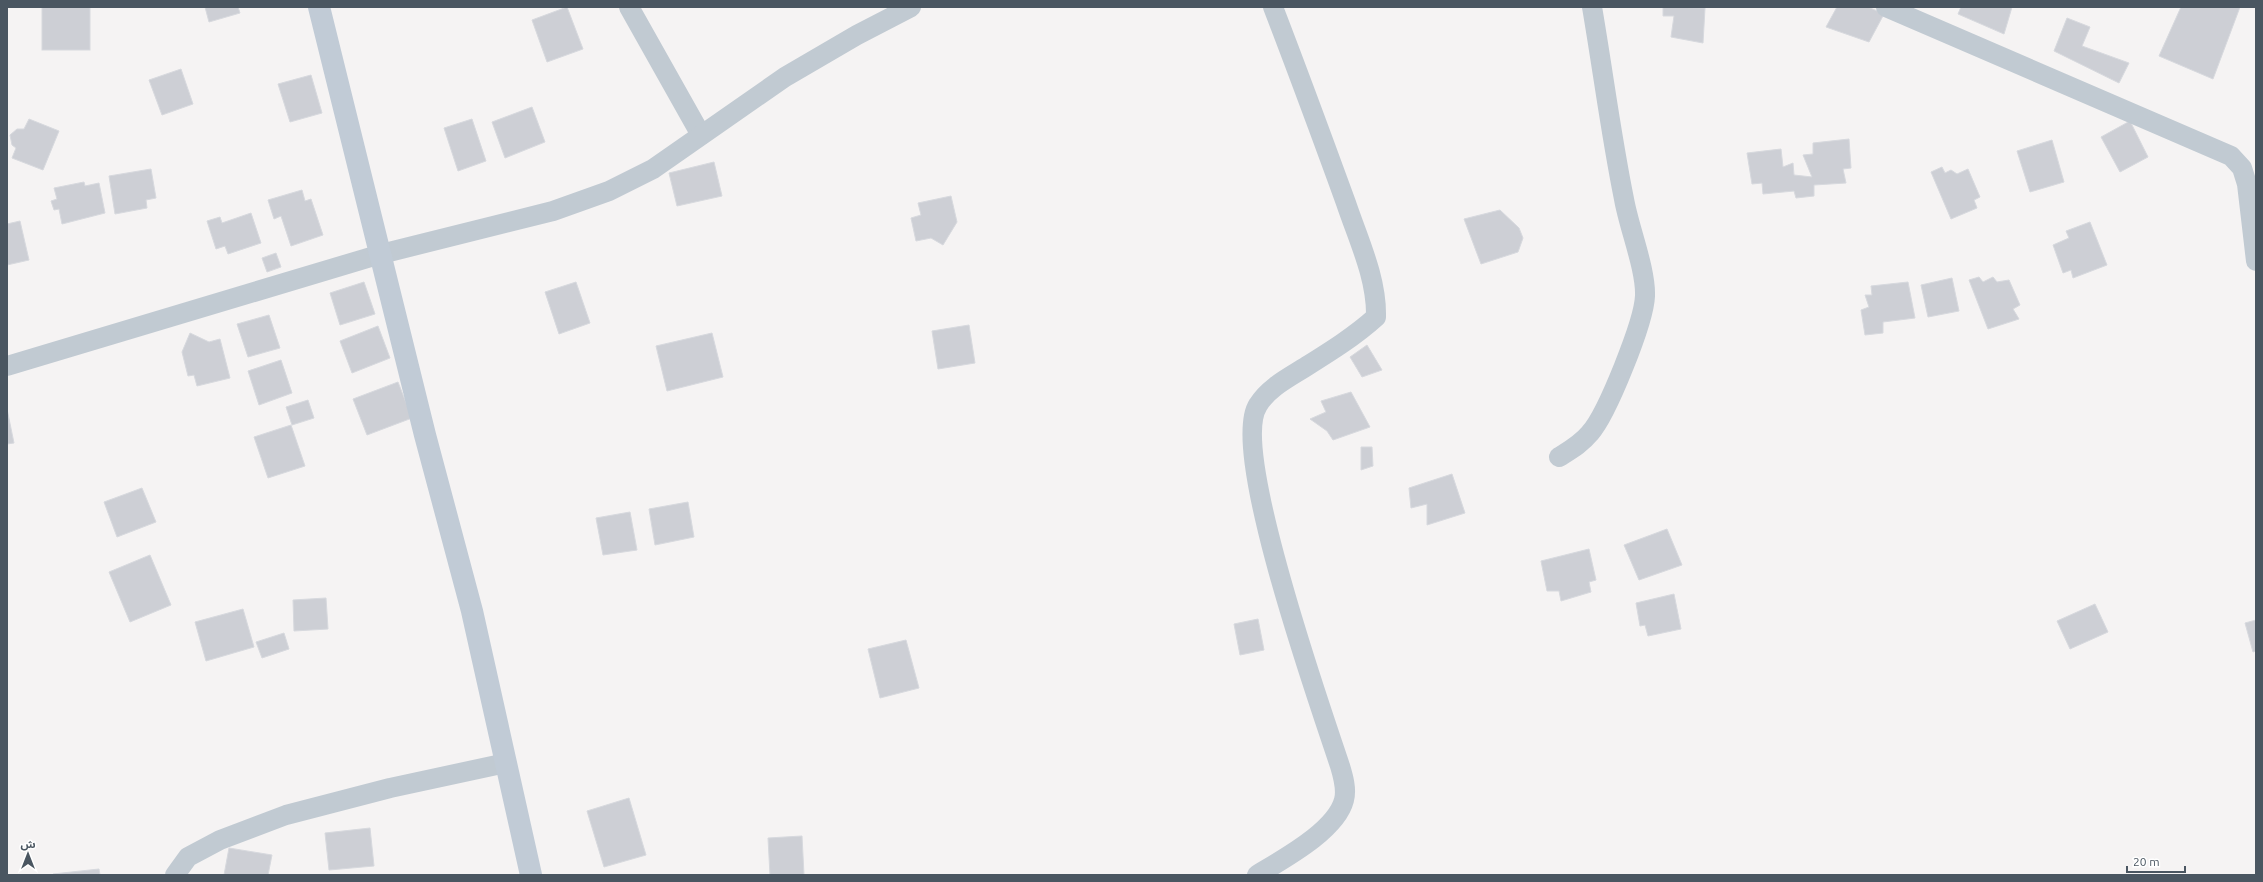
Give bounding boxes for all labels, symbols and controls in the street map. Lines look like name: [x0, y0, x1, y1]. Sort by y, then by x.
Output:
north arrow: [8, 834, 48, 874]
text: ش: [20, 838, 36, 851]
scale bar: [2127, 848, 2185, 874]
text: 20 m: [2133, 855, 2160, 868]

